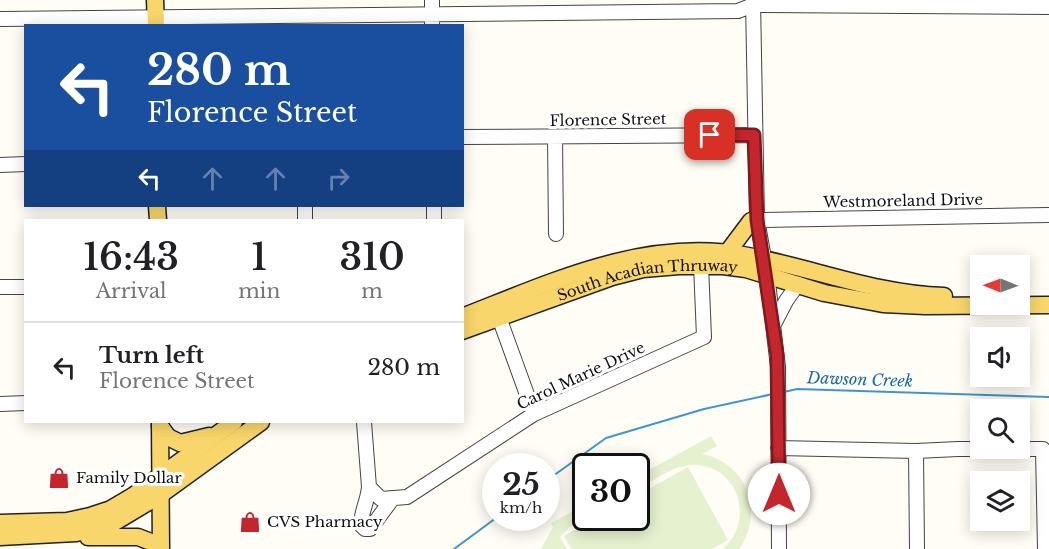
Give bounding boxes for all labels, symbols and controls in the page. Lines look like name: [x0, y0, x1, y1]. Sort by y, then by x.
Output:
text: 280 m: [147, 44, 290, 96]
icon: left: [48, 48, 126, 126]
text: Florence Street: [147, 96, 357, 129]
street label: Florence Street: [549, 109, 667, 130]
pin: [684, 109, 735, 160]
icon: arrive: [693, 118, 726, 151]
icon: left: [133, 162, 166, 195]
icon: ahead: [196, 162, 229, 195]
icon: ahead: [259, 162, 292, 195]
icon: right: [322, 162, 355, 195]
street label: Westmoreland Drive: [822, 190, 983, 211]
text: 16:43: [83, 235, 179, 280]
text: 1: [251, 235, 267, 280]
text: 310: [339, 235, 405, 280]
north arrow: [970, 255, 1030, 315]
map controls: [970, 255, 1030, 531]
street label: South Acadian Thruway: [554, 256, 739, 305]
text: Arrival: [96, 279, 166, 303]
text: min: [238, 279, 280, 303]
text: m: [361, 279, 383, 303]
button: sound: [970, 327, 1030, 387]
street label: Carol Marie Drive: [514, 338, 648, 414]
text: Turn left: [99, 342, 204, 369]
icon: left: [48, 351, 81, 384]
text: 280 m: [367, 354, 440, 381]
water label: Dawson Creek: [806, 367, 913, 391]
text: Florence Street: [99, 369, 255, 393]
button: search: [970, 399, 1030, 459]
speed limit sign: 30: [572, 453, 650, 531]
position arrow: [747, 462, 811, 526]
shop icon: Family Dollar: [47, 466, 71, 490]
text: 25: [502, 466, 540, 503]
place label: Family Dollar: [76, 468, 182, 487]
button: layers: [970, 471, 1030, 531]
text: km/h: [500, 498, 542, 517]
shop icon: CVS Pharmacy: [238, 510, 262, 534]
place label: CVS Pharmacy: [267, 512, 383, 531]

